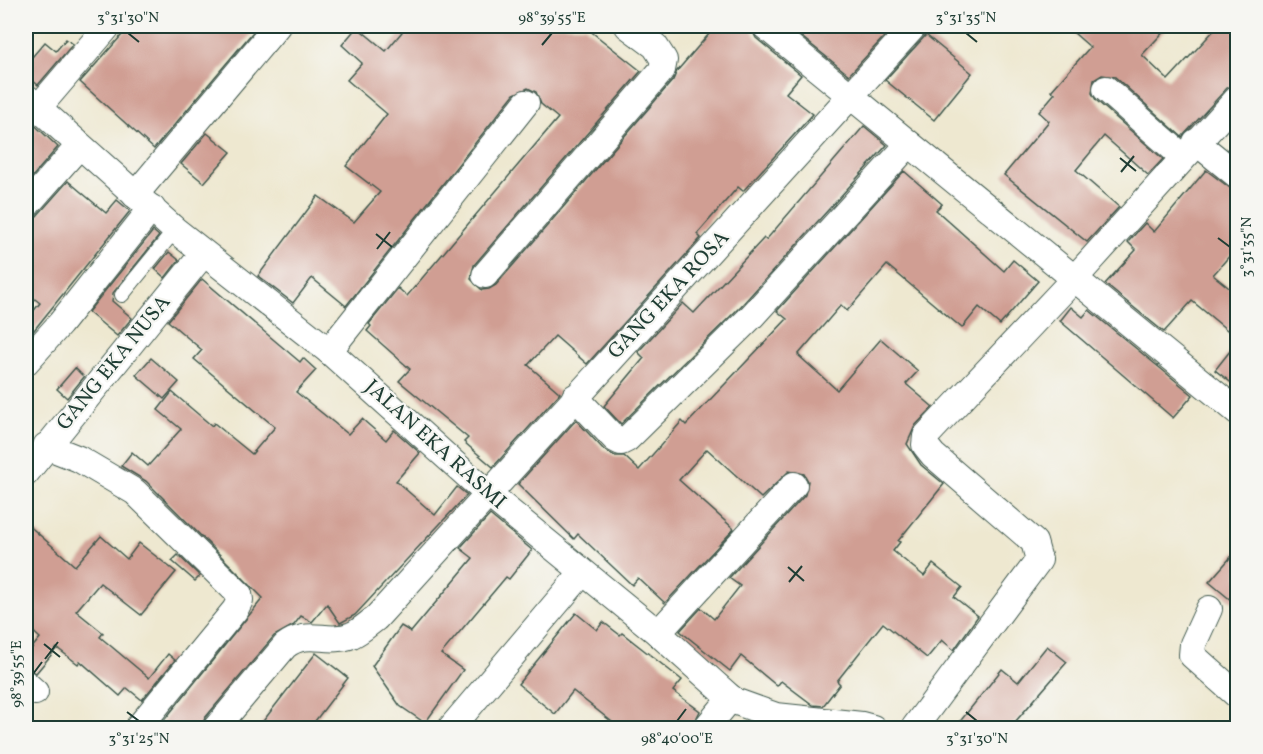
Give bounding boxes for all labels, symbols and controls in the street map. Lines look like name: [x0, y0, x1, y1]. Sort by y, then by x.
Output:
text: 3°31'30"N: [97, 8, 159, 29]
text: 98°39'55"E: [518, 8, 586, 29]
text: 3°31'35"N: [936, 8, 996, 29]
text: 3°31'35"N: [1237, 217, 1258, 277]
street label: GANG EKA ROSA: [602, 224, 737, 366]
street label: GANG EKA NUSA: [50, 289, 178, 437]
street label: JALAN EKA RASMI: [358, 373, 512, 517]
text: 98°39'55"E: [7, 640, 28, 708]
text: 3°31'25"N: [108, 729, 170, 750]
text: 98°40'00"E: [641, 729, 713, 750]
text: 3°31'30"N: [946, 729, 1008, 750]

